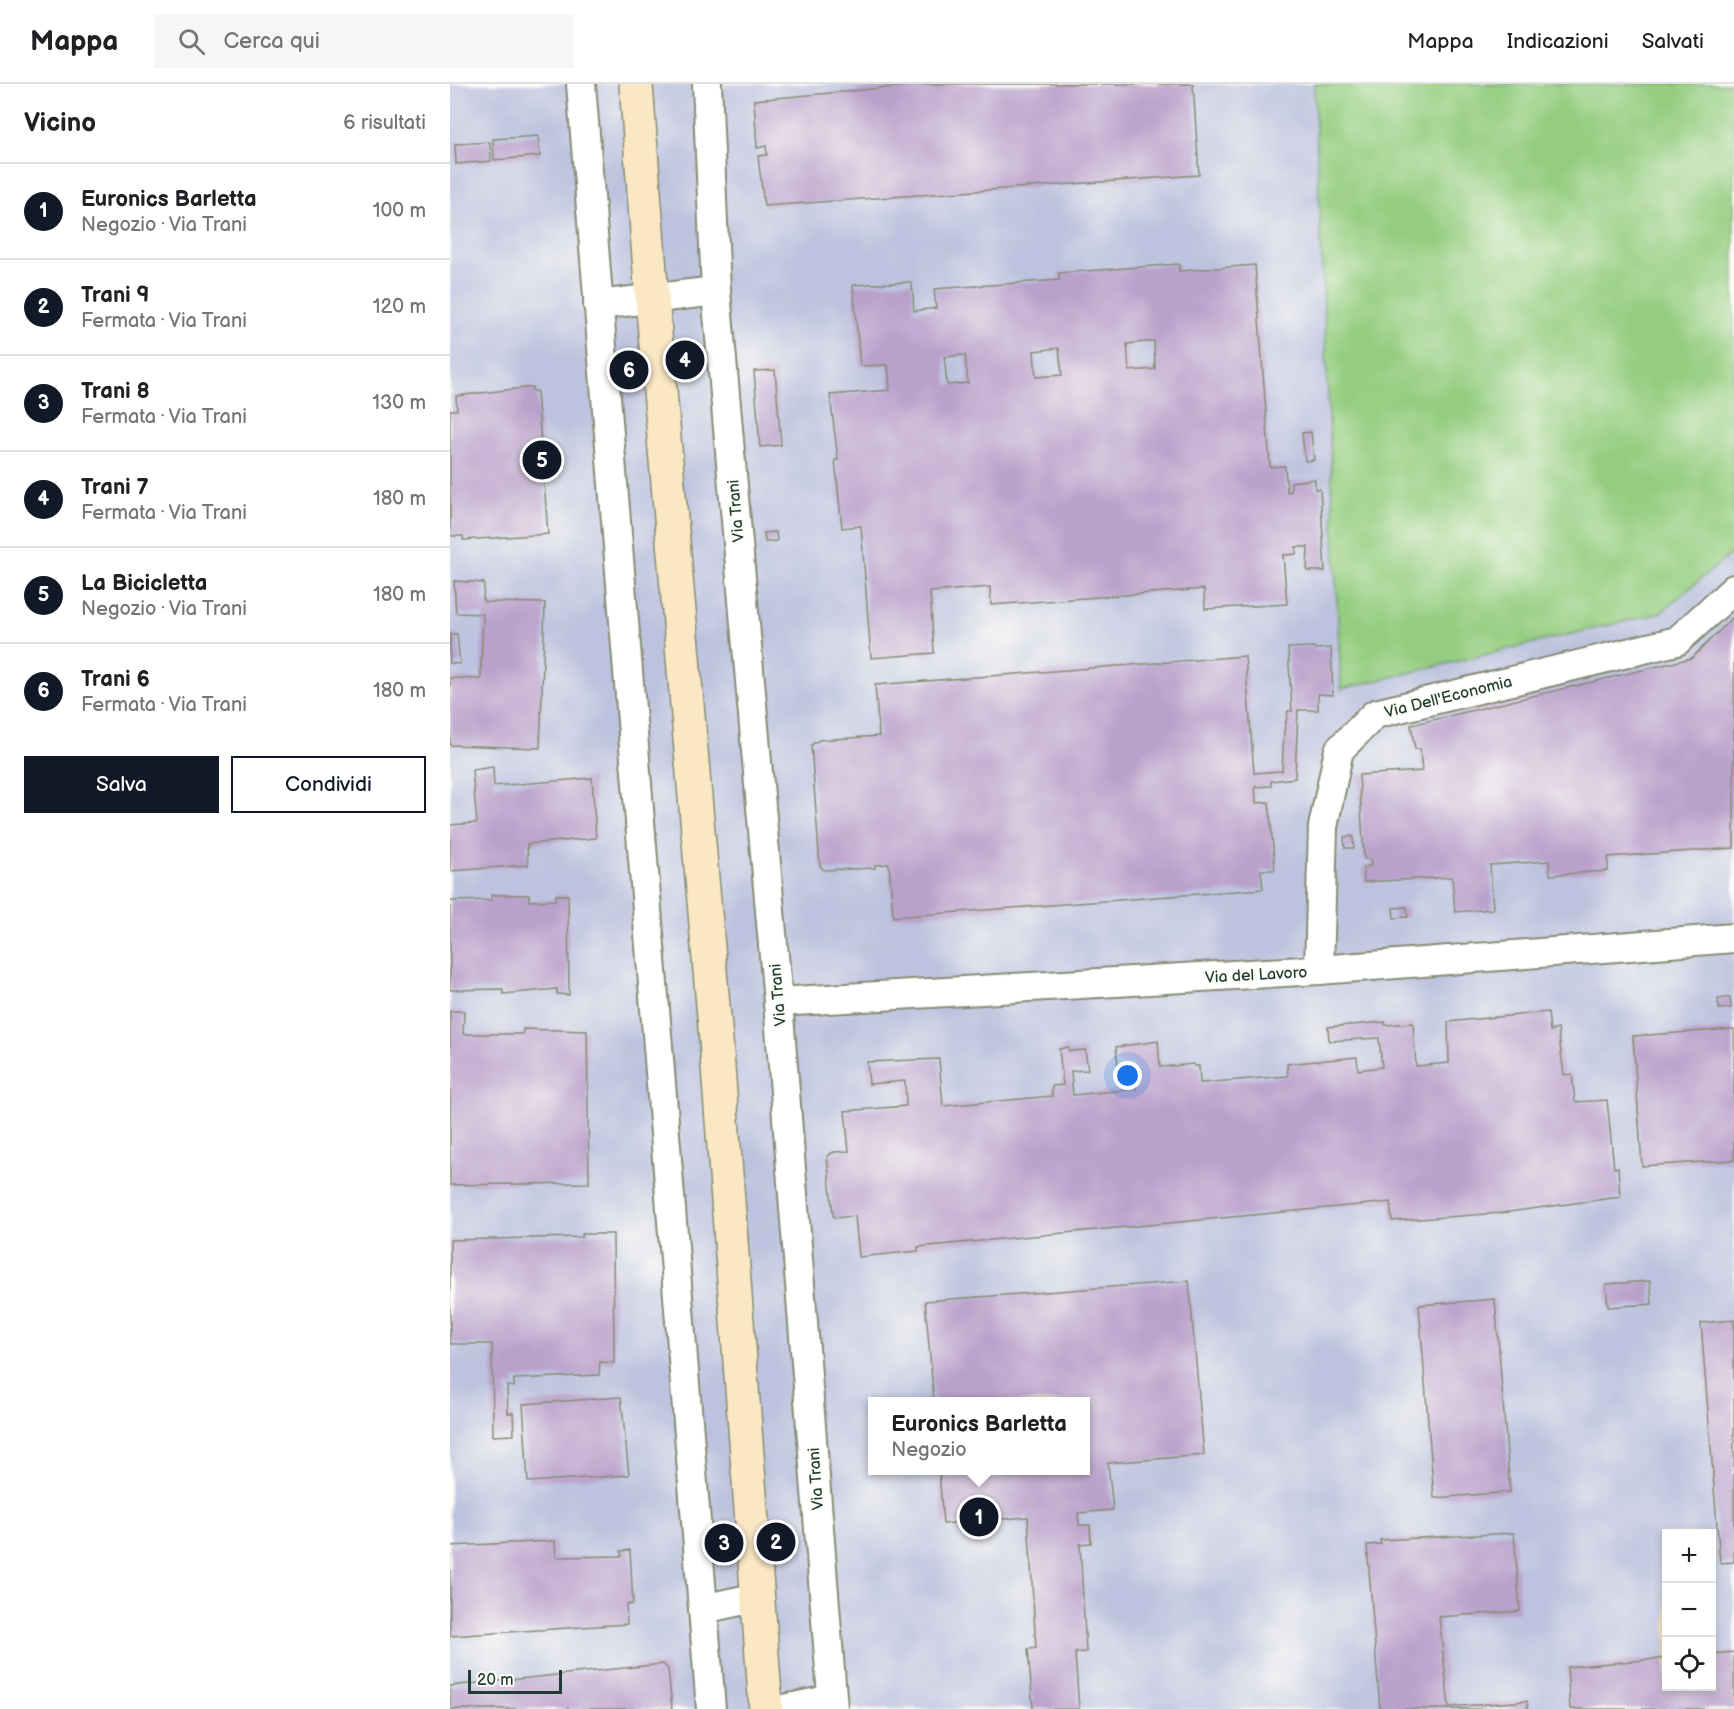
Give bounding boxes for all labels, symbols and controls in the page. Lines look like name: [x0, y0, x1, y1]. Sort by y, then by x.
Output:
search box: [154, 14, 574, 68]
text: Mappa: [30, 25, 118, 58]
icon: search: [175, 25, 208, 58]
text: Cerca qui: [223, 28, 320, 55]
text: Mappa: [1407, 29, 1474, 54]
text: Indicazioni: [1507, 29, 1609, 54]
text: Salvati: [1642, 29, 1704, 54]
text: Vicino: [24, 108, 96, 139]
text: 6 risultati: [343, 111, 426, 135]
text: Euronics Barletta: [81, 186, 257, 213]
text: 1: [39, 199, 48, 223]
text: 100 m: [373, 199, 426, 223]
text: Negozio · Via Trani: [81, 213, 247, 237]
text: Trani 9: [81, 282, 149, 309]
text: 2: [38, 295, 49, 319]
text: 120 m: [373, 295, 426, 319]
text: Fermata · Via Trani: [81, 309, 247, 333]
pin: 4: [666, 338, 704, 382]
pin: 6: [610, 348, 648, 392]
text: Trani 8: [81, 378, 150, 405]
text: 3: [38, 391, 49, 415]
text: 130 m: [372, 391, 426, 415]
text: Fermata · Via Trani: [81, 405, 247, 429]
pin: 5: [522, 438, 562, 482]
text: Trani 7: [81, 474, 149, 501]
street label: Via Trani: [724, 479, 749, 543]
text: 4: [38, 487, 49, 511]
text: 180 m: [373, 487, 426, 511]
text: Fermata · Via Trani: [81, 501, 247, 525]
text: La Bicicletta: [81, 570, 207, 597]
text: 5: [38, 583, 49, 607]
text: 180 m: [373, 583, 426, 607]
text: Negozio · Via Trani: [81, 597, 247, 621]
text: Trani 6: [81, 666, 150, 693]
street label: Via Dell'Economia: [1383, 672, 1514, 723]
text: 6: [37, 679, 50, 703]
text: 180 m: [373, 679, 426, 703]
text: Fermata · Via Trani: [81, 693, 247, 717]
button: Salva: [24, 756, 219, 813]
button: Condividi: [231, 756, 426, 813]
street label: Via Trani: [766, 963, 791, 1027]
street label: Via del Lavoro: [1204, 963, 1308, 988]
your location: [1113, 1061, 1142, 1090]
popup: [868, 1397, 1090, 1475]
text: Euronics Barletta: [891, 1411, 1067, 1438]
text: Negozio: [891, 1438, 967, 1462]
street label: Via Trani: [805, 1447, 828, 1511]
pin: 1: [960, 1494, 998, 1540]
pin: 3: [704, 1520, 744, 1566]
pin: 2: [756, 1520, 796, 1564]
map controls: [1662, 1529, 1716, 1691]
button: +: [1662, 1529, 1716, 1583]
button: −: [1662, 1583, 1716, 1637]
button: locate: [1662, 1637, 1716, 1691]
scale bar: [468, 1667, 562, 1694]
text: 20 m: [477, 1671, 513, 1690]

